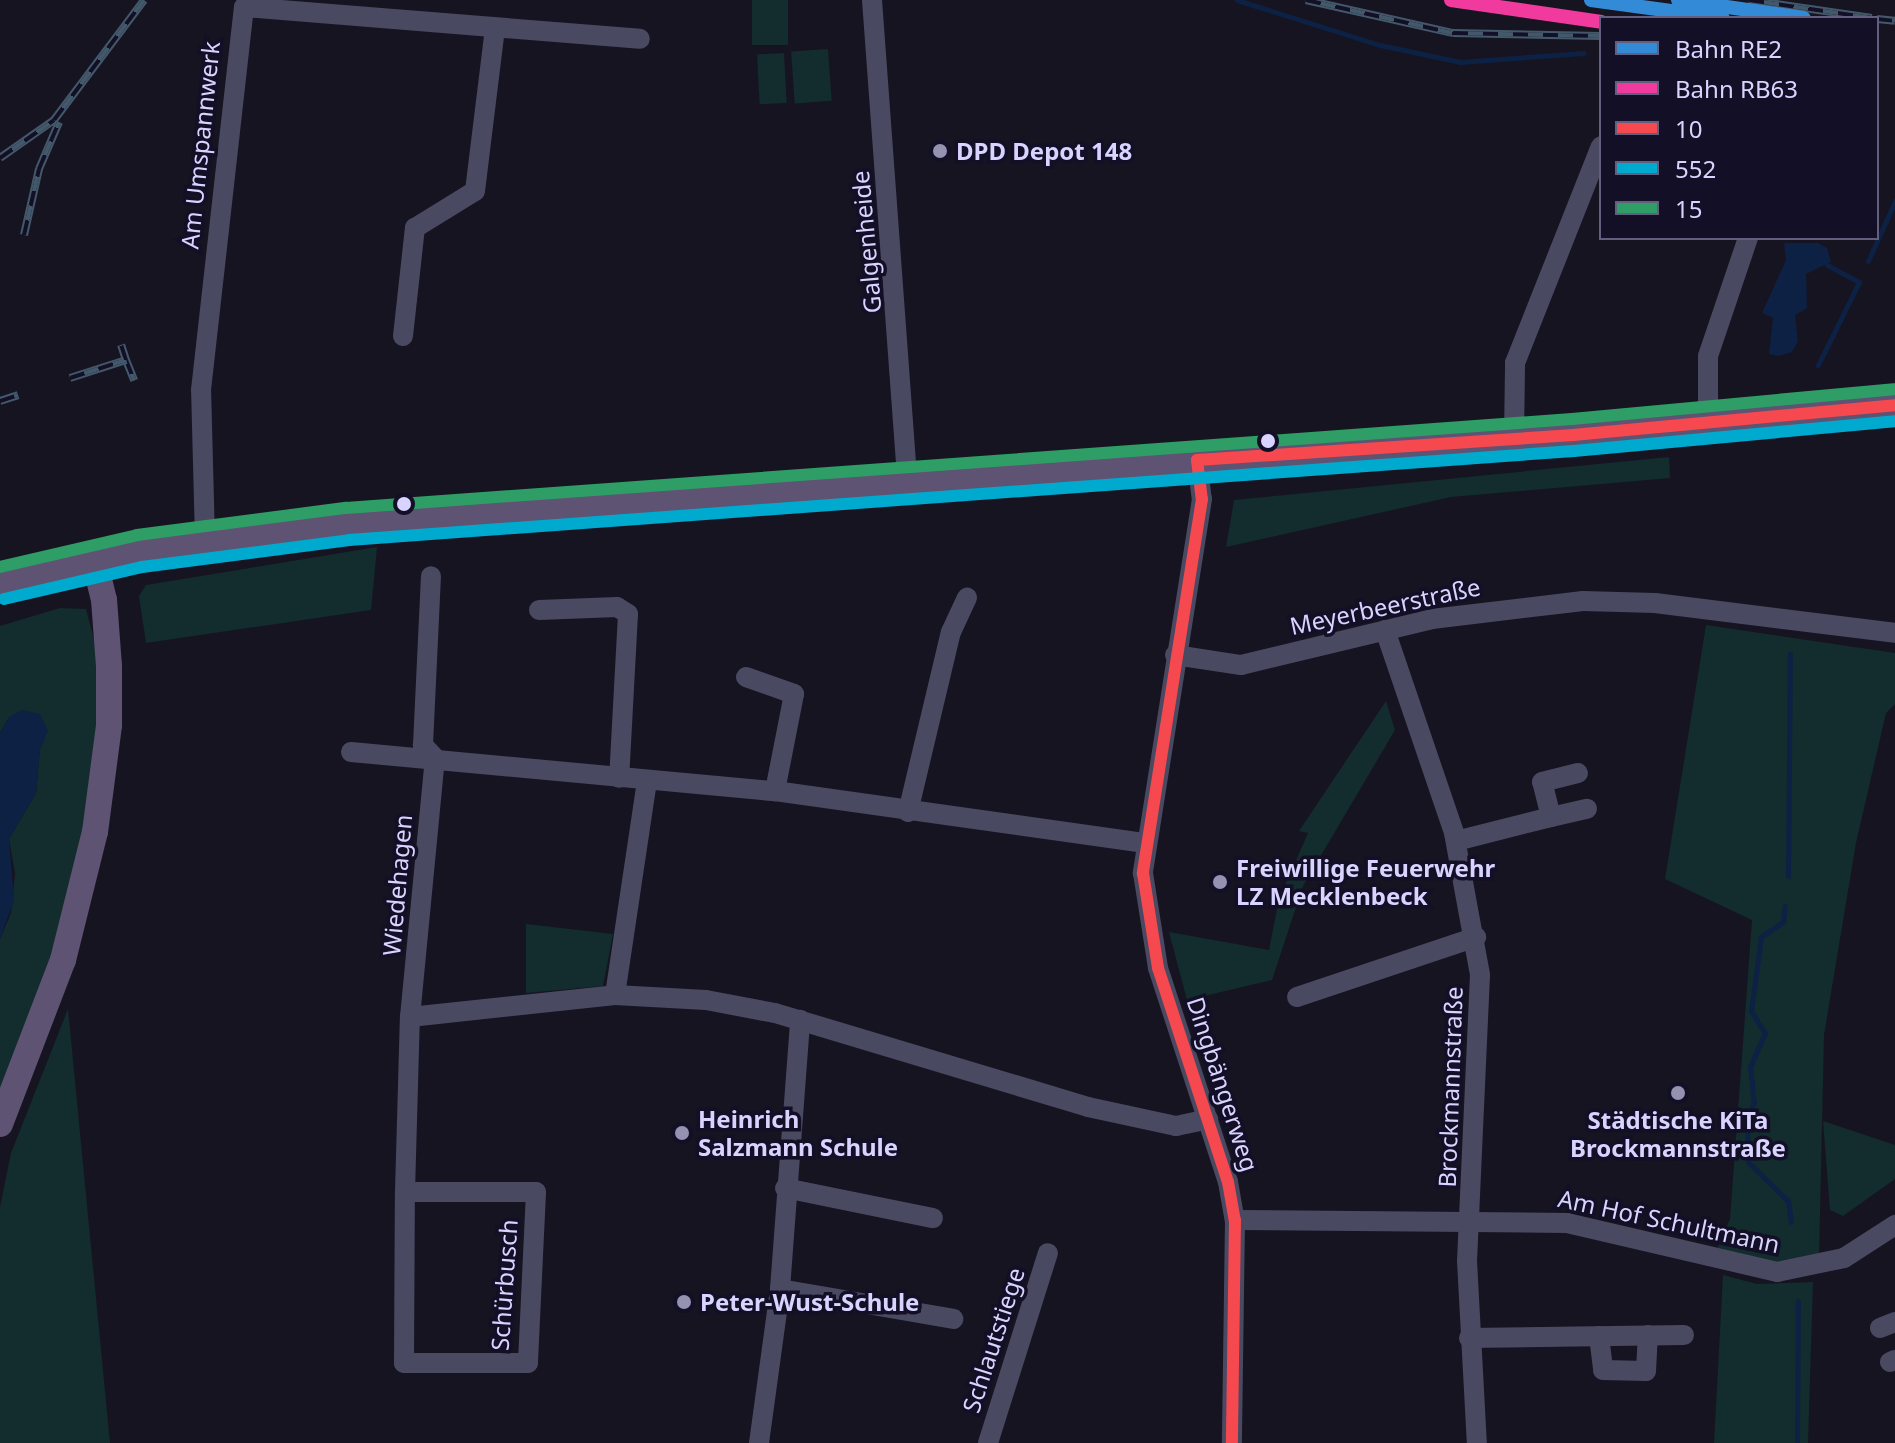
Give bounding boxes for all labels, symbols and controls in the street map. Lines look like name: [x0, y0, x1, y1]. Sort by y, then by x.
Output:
legend: [1599, 16, 1879, 240]
text: Bahn RE2: [1675, 32, 1782, 65]
street label: Am Umspannwerk: [175, 40, 225, 250]
text: Bahn RB63: [1675, 72, 1798, 105]
text: 10: [1675, 112, 1702, 145]
place label: DPD Depot 148: [956, 137, 1132, 165]
marker: DPD Depot 148: [931, 142, 949, 160]
text: 552: [1675, 152, 1716, 185]
street label: Galgenheide: [845, 169, 887, 315]
text: 15: [1675, 192, 1702, 225]
unlabelled marker: [1260, 433, 1276, 449]
unlabelled marker: [396, 496, 412, 512]
street label: Meyerbeerstraße: [1287, 572, 1483, 640]
street label: Wiedehagen: [376, 813, 418, 957]
place label: Freiwillige Feuerwehr LZ Mecklenbeck: [1236, 854, 1495, 910]
marker: Freiwillige Feuerwehr LZ Mecklenbeck: [1211, 873, 1229, 891]
street label: Brockmannstraße: [1432, 986, 1468, 1188]
street label: Dingbängerweg: [1181, 993, 1265, 1175]
marker: Städtische KiTa Brockmannstraße: [1669, 1084, 1687, 1102]
place label: Heinrich Salzmann Schule: [698, 1105, 898, 1161]
place label: Städtische KiTa Brockmannstraße: [1570, 1106, 1786, 1162]
marker: Heinrich Salzmann Schule: [673, 1124, 691, 1142]
street label: Am Hof Schultmann: [1556, 1183, 1782, 1259]
street label: Schürbusch: [485, 1218, 523, 1352]
street label: Schlautstiege: [956, 1264, 1030, 1416]
place label: Peter-Wust-Schule: [700, 1288, 919, 1316]
marker: Peter-Wust-Schule: [675, 1293, 693, 1311]

